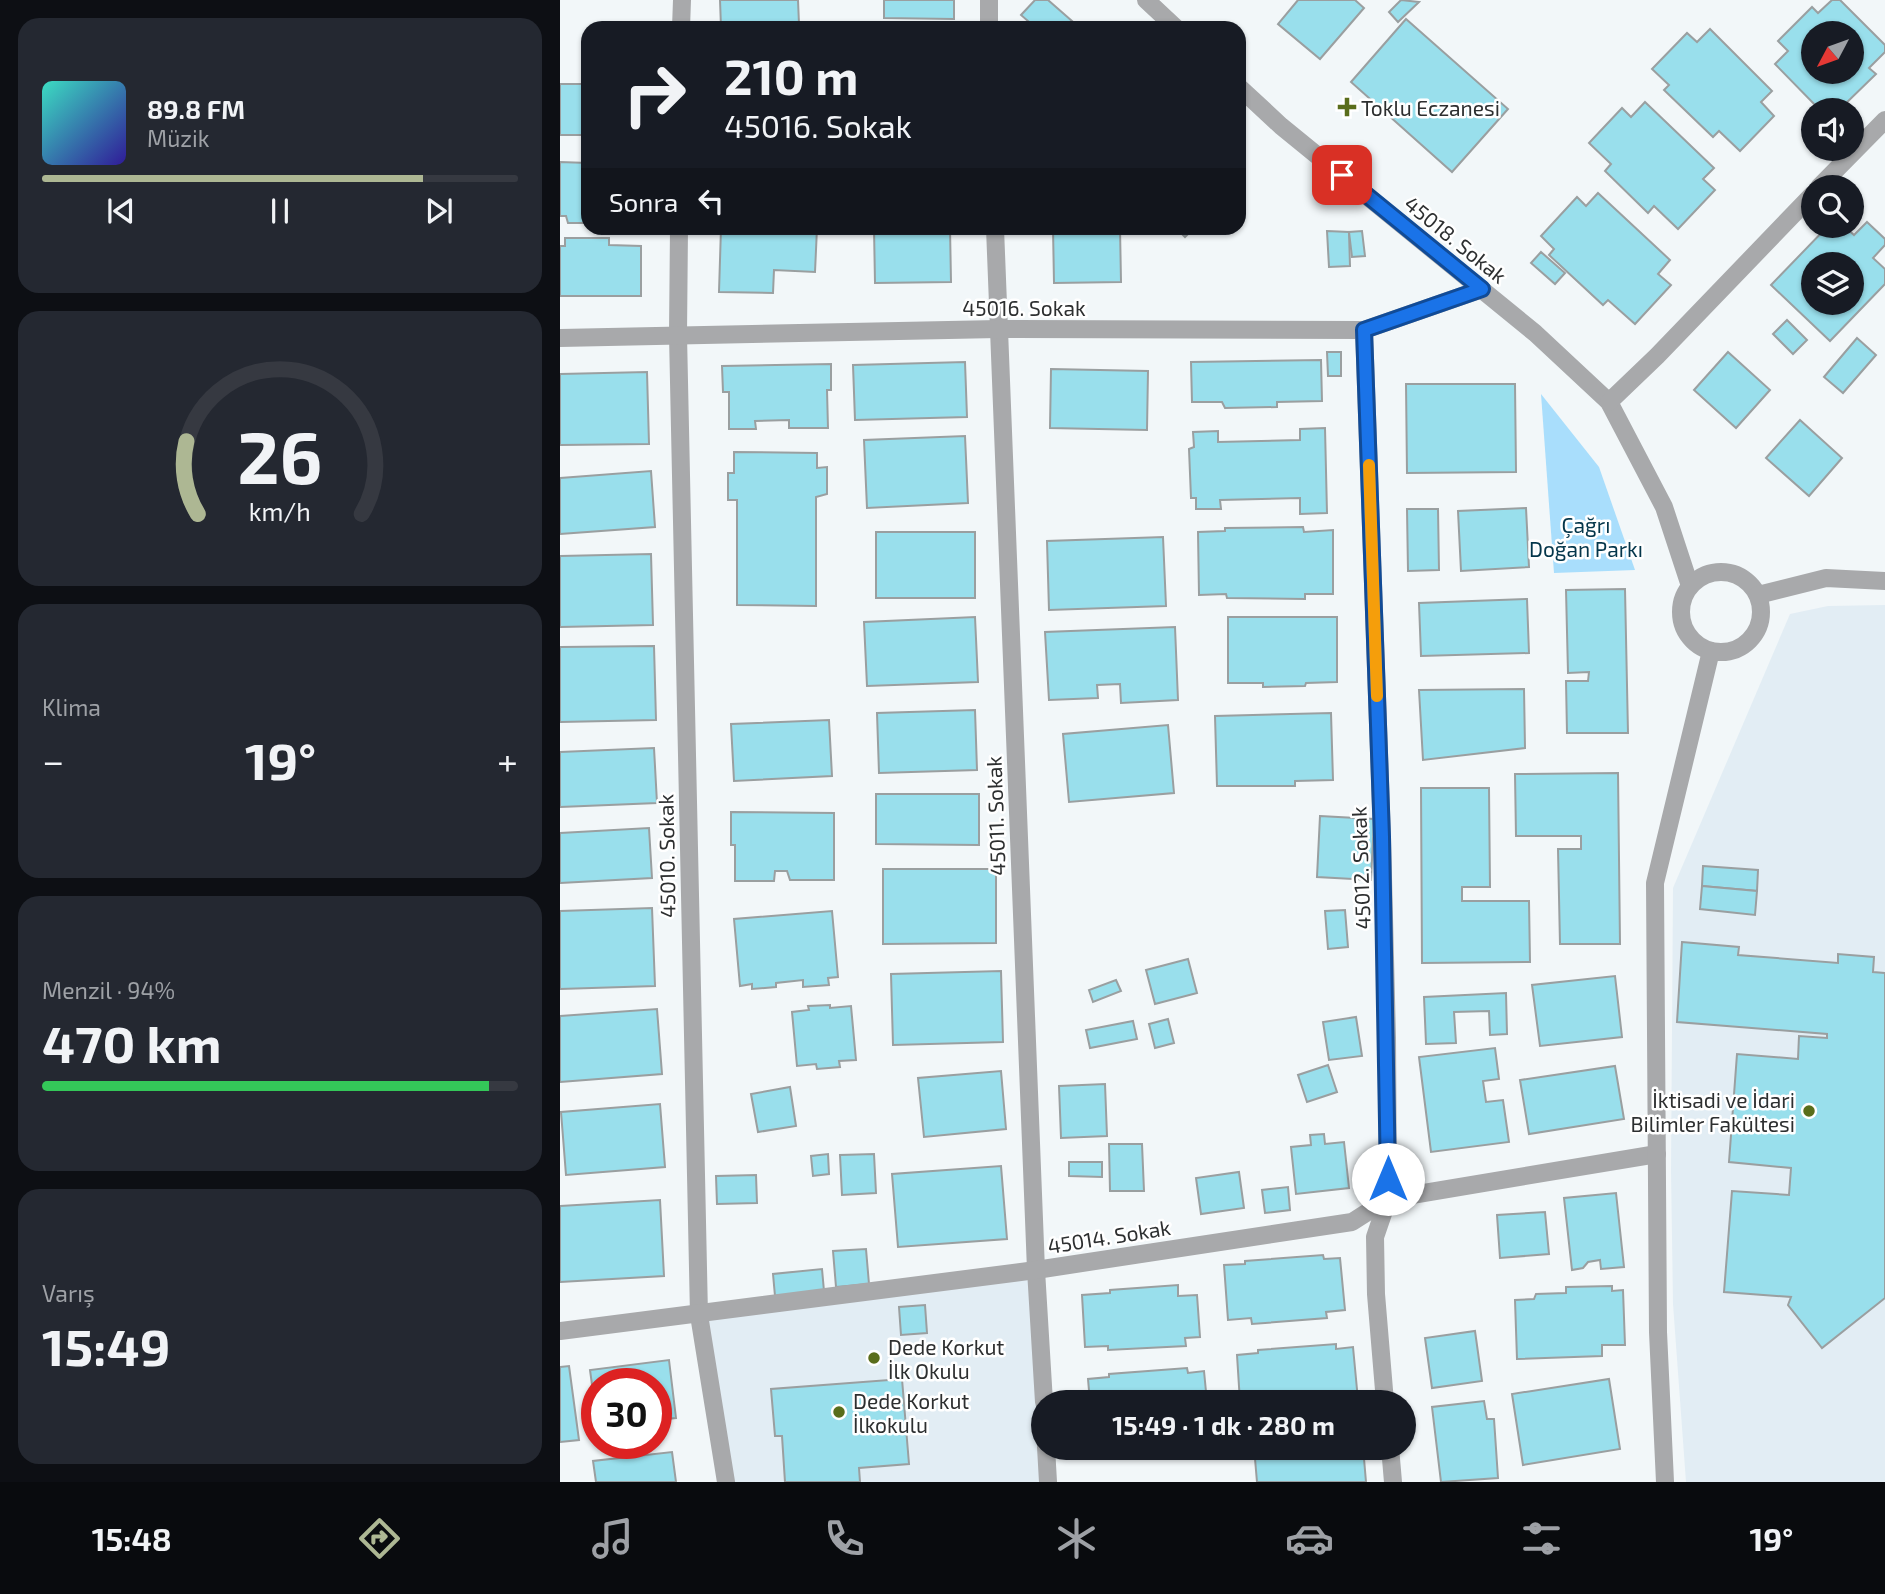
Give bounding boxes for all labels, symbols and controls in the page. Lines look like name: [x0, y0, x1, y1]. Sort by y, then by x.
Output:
north arrow: [1801, 21, 1864, 84]
map controls: [1801, 21, 1864, 315]
text: 210 m: [724, 46, 858, 105]
icon: right: [609, 49, 700, 140]
text: 89.8 FM: [147, 93, 245, 124]
place label: Toklu Eczanesi: [1361, 95, 1500, 120]
button: sound: [1801, 98, 1864, 161]
marker: Toklu Eczanesi: [1339, 99, 1355, 115]
text: 45016. Sokak: [724, 106, 912, 144]
text: Müzik: [147, 124, 209, 152]
pin: [1312, 145, 1372, 205]
icon: arrive: [1323, 156, 1361, 194]
button: search: [1801, 175, 1864, 238]
icon: left: [692, 182, 730, 220]
text: Sonra: [609, 186, 678, 217]
street label: 45018. Sokak: [1400, 190, 1512, 288]
icon: previous: [102, 192, 140, 230]
icon: pause: [261, 192, 299, 230]
icon: next: [420, 192, 458, 230]
button: layers: [1801, 252, 1864, 315]
street label: 45016. Sokak: [962, 295, 1086, 320]
text: 26: [237, 412, 323, 500]
text: km/h: [249, 496, 311, 526]
park label: Çağrı Doğan Parkı: [1529, 512, 1643, 561]
text: Klima: [42, 693, 101, 721]
text: 19°: [245, 728, 316, 790]
text: −: [42, 737, 64, 783]
text: +: [497, 737, 518, 783]
street label: 45011. Sokak: [980, 755, 1010, 876]
street label: 45010. Sokak: [652, 794, 680, 918]
street label: 45012. Sokak: [1345, 806, 1375, 930]
text: Menzil · 94%: [42, 976, 175, 1004]
text: 470 km: [42, 1011, 222, 1073]
place label: İktisadi ve İdari Bilimler Fakültesi: [1630, 1087, 1795, 1136]
marker: İktisadi ve İdari Bilimler Fakültesi: [1801, 1103, 1817, 1119]
position arrow: [1351, 1142, 1425, 1216]
street label: 45014. Sokak: [1046, 1214, 1173, 1258]
text: Varış: [42, 1279, 95, 1307]
text: 15:49: [42, 1314, 170, 1376]
place label: Dede Korkut İlk Okulu: [888, 1334, 1004, 1383]
marker: Dede Korkut İlk Okulu: [866, 1350, 882, 1366]
speed limit sign: 30: [581, 1368, 672, 1459]
place label: Dede Korkut İlkokulu: [853, 1388, 969, 1437]
marker: Dede Korkut İlkokulu: [831, 1404, 847, 1420]
text: 15:49 · 1 dk · 280 m: [1112, 1409, 1335, 1440]
icon: directions: [355, 1514, 404, 1563]
icon: music: [588, 1514, 637, 1563]
icon: phone: [820, 1514, 869, 1563]
icon: climate: [1052, 1514, 1101, 1563]
icon: car: [1285, 1514, 1334, 1563]
icon: filters: [1517, 1514, 1566, 1563]
text: 15:48: [92, 1519, 172, 1557]
text: 19°: [1749, 1519, 1793, 1557]

